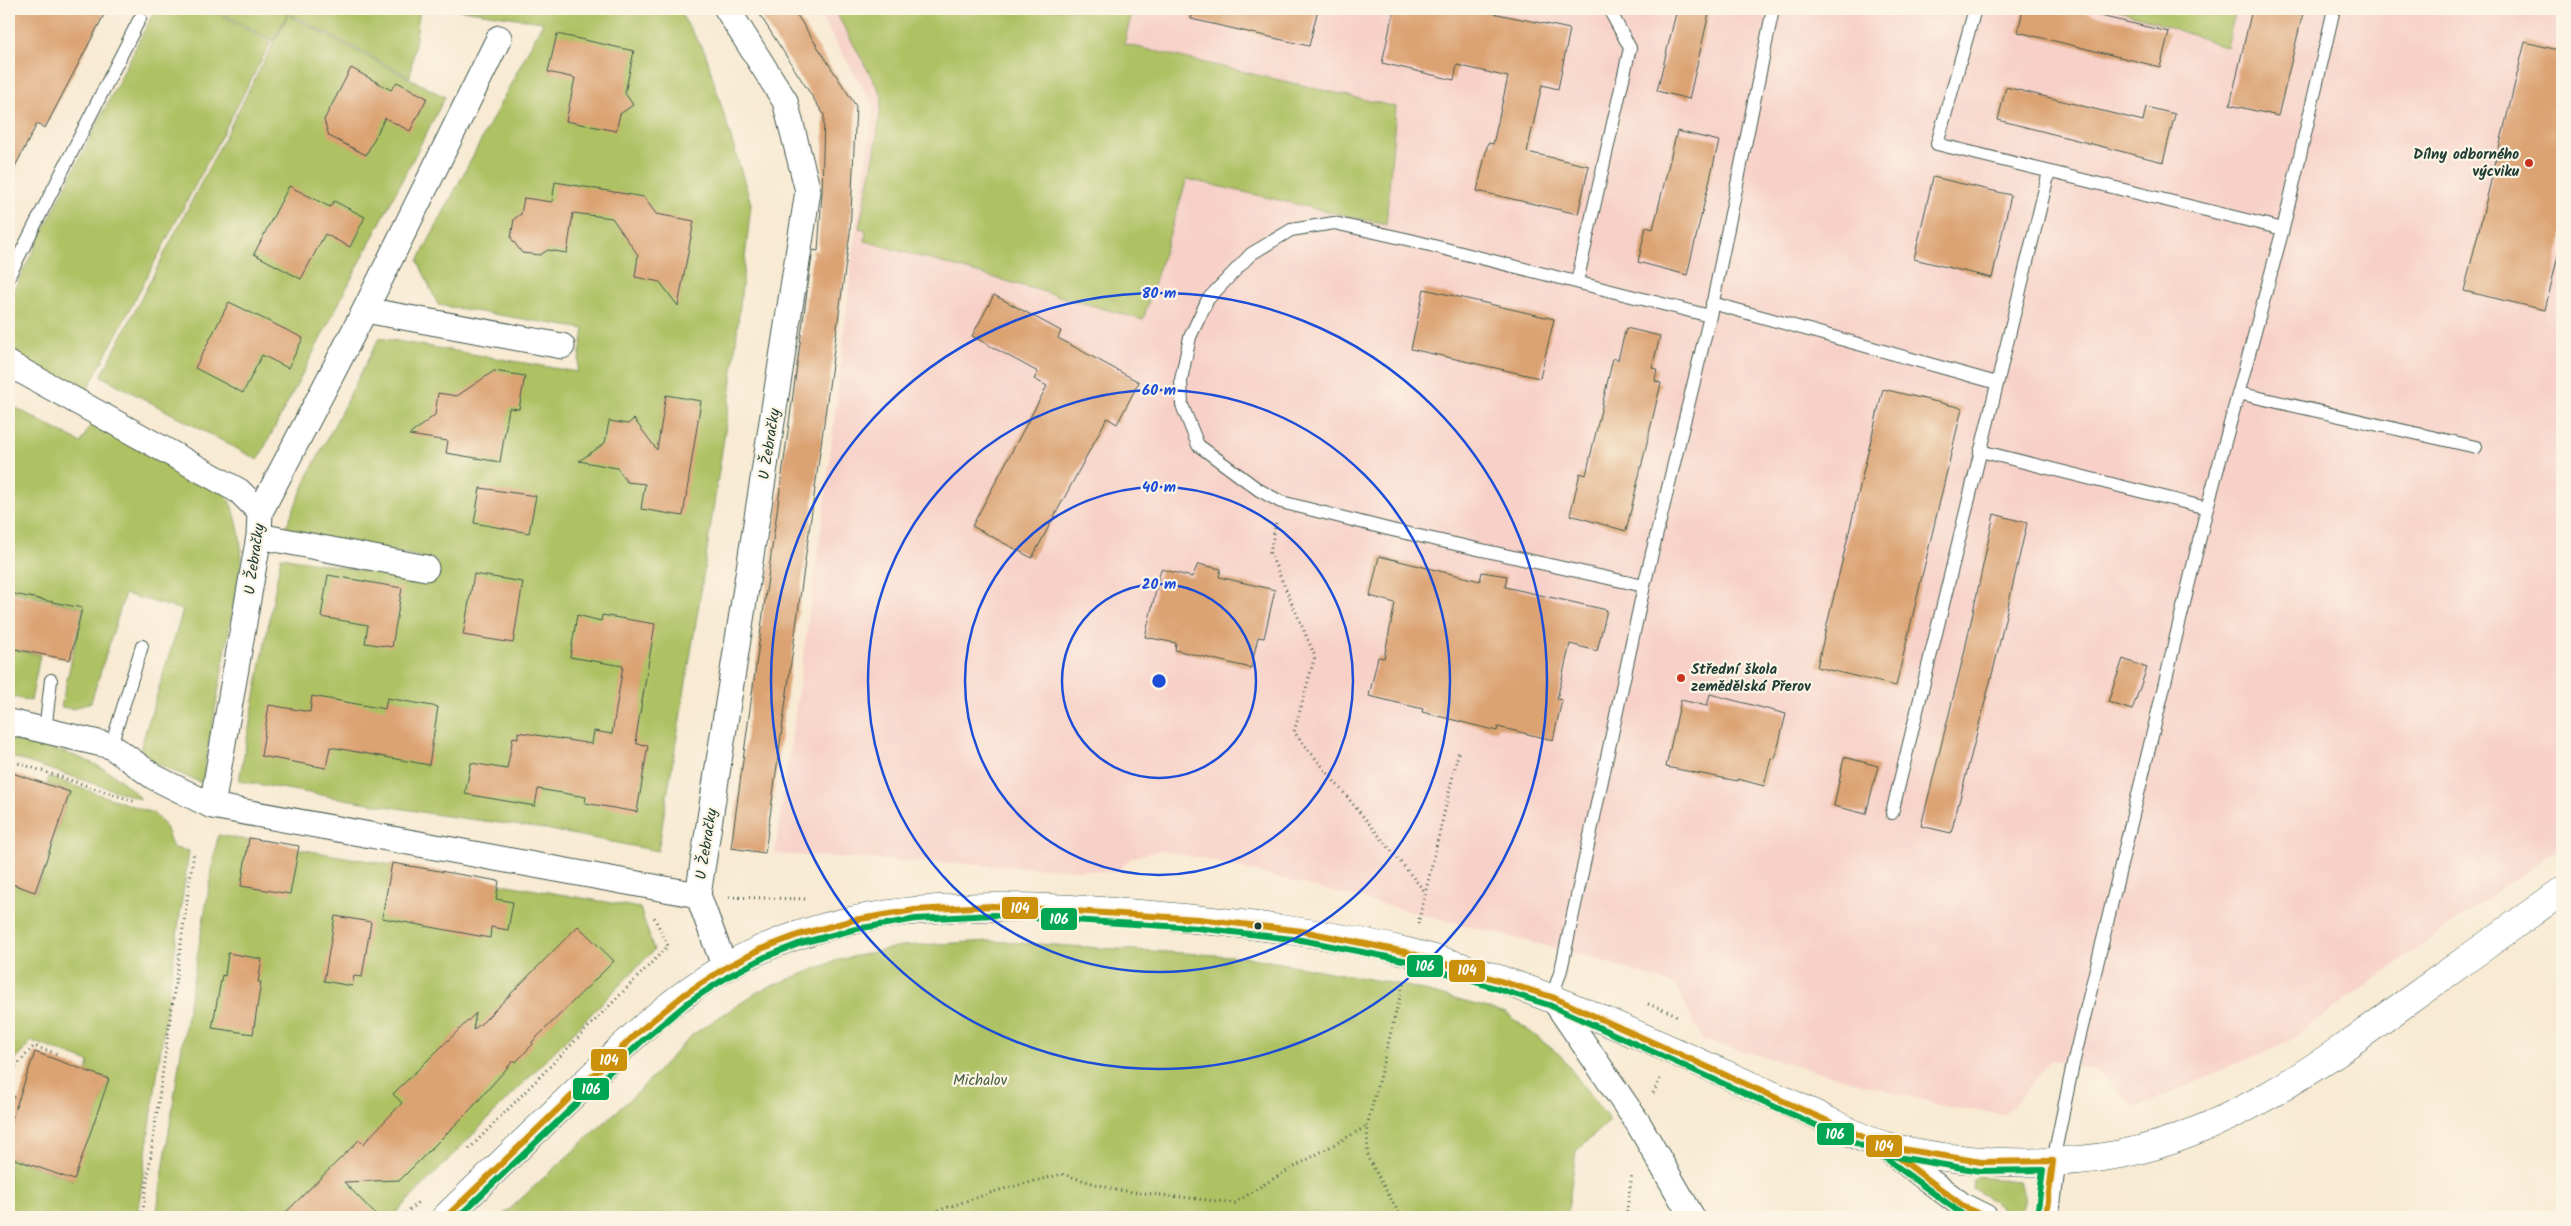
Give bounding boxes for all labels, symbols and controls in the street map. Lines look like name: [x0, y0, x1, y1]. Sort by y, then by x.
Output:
place label: Dílny odborného výcviku: [2413, 143, 2520, 184]
marker: Dílny odborného výcviku: [2523, 157, 2535, 169]
text: 80 m: [1142, 282, 1176, 306]
text: 60 m: [1142, 379, 1176, 403]
street label: U Žebračky: [753, 406, 788, 481]
text: 40 m: [1142, 476, 1176, 500]
street label: U Žebračky: [238, 521, 272, 596]
text: 20 m: [1142, 573, 1176, 597]
place label: Střední škola zemědělská Přerov: [1691, 658, 1811, 699]
centre of rings: [1150, 672, 1168, 690]
marker: Střední škola zemědělská Přerov: [1675, 672, 1687, 684]
street label: U Žebračky: [690, 806, 725, 881]
line badge: 104: [1001, 896, 1039, 920]
text: 104: [1010, 898, 1030, 920]
line badge: 106: [1040, 907, 1078, 931]
text: 106: [1050, 909, 1069, 931]
unlabelled marker: [1253, 921, 1263, 931]
line badge: 106: [1406, 954, 1444, 978]
text: 106: [1416, 956, 1435, 978]
line badge: 104: [1448, 959, 1486, 983]
text: 104: [1457, 960, 1477, 982]
line badge: 104: [590, 1048, 628, 1072]
text: 104: [599, 1050, 619, 1072]
park label: Michalov: [953, 1069, 1008, 1093]
line badge: 106: [572, 1077, 610, 1101]
text: 106: [582, 1079, 601, 1101]
line badge: 106: [1816, 1122, 1855, 1146]
text: 106: [1826, 1124, 1845, 1146]
line badge: 104: [1865, 1134, 1903, 1158]
text: 104: [1874, 1136, 1894, 1158]

